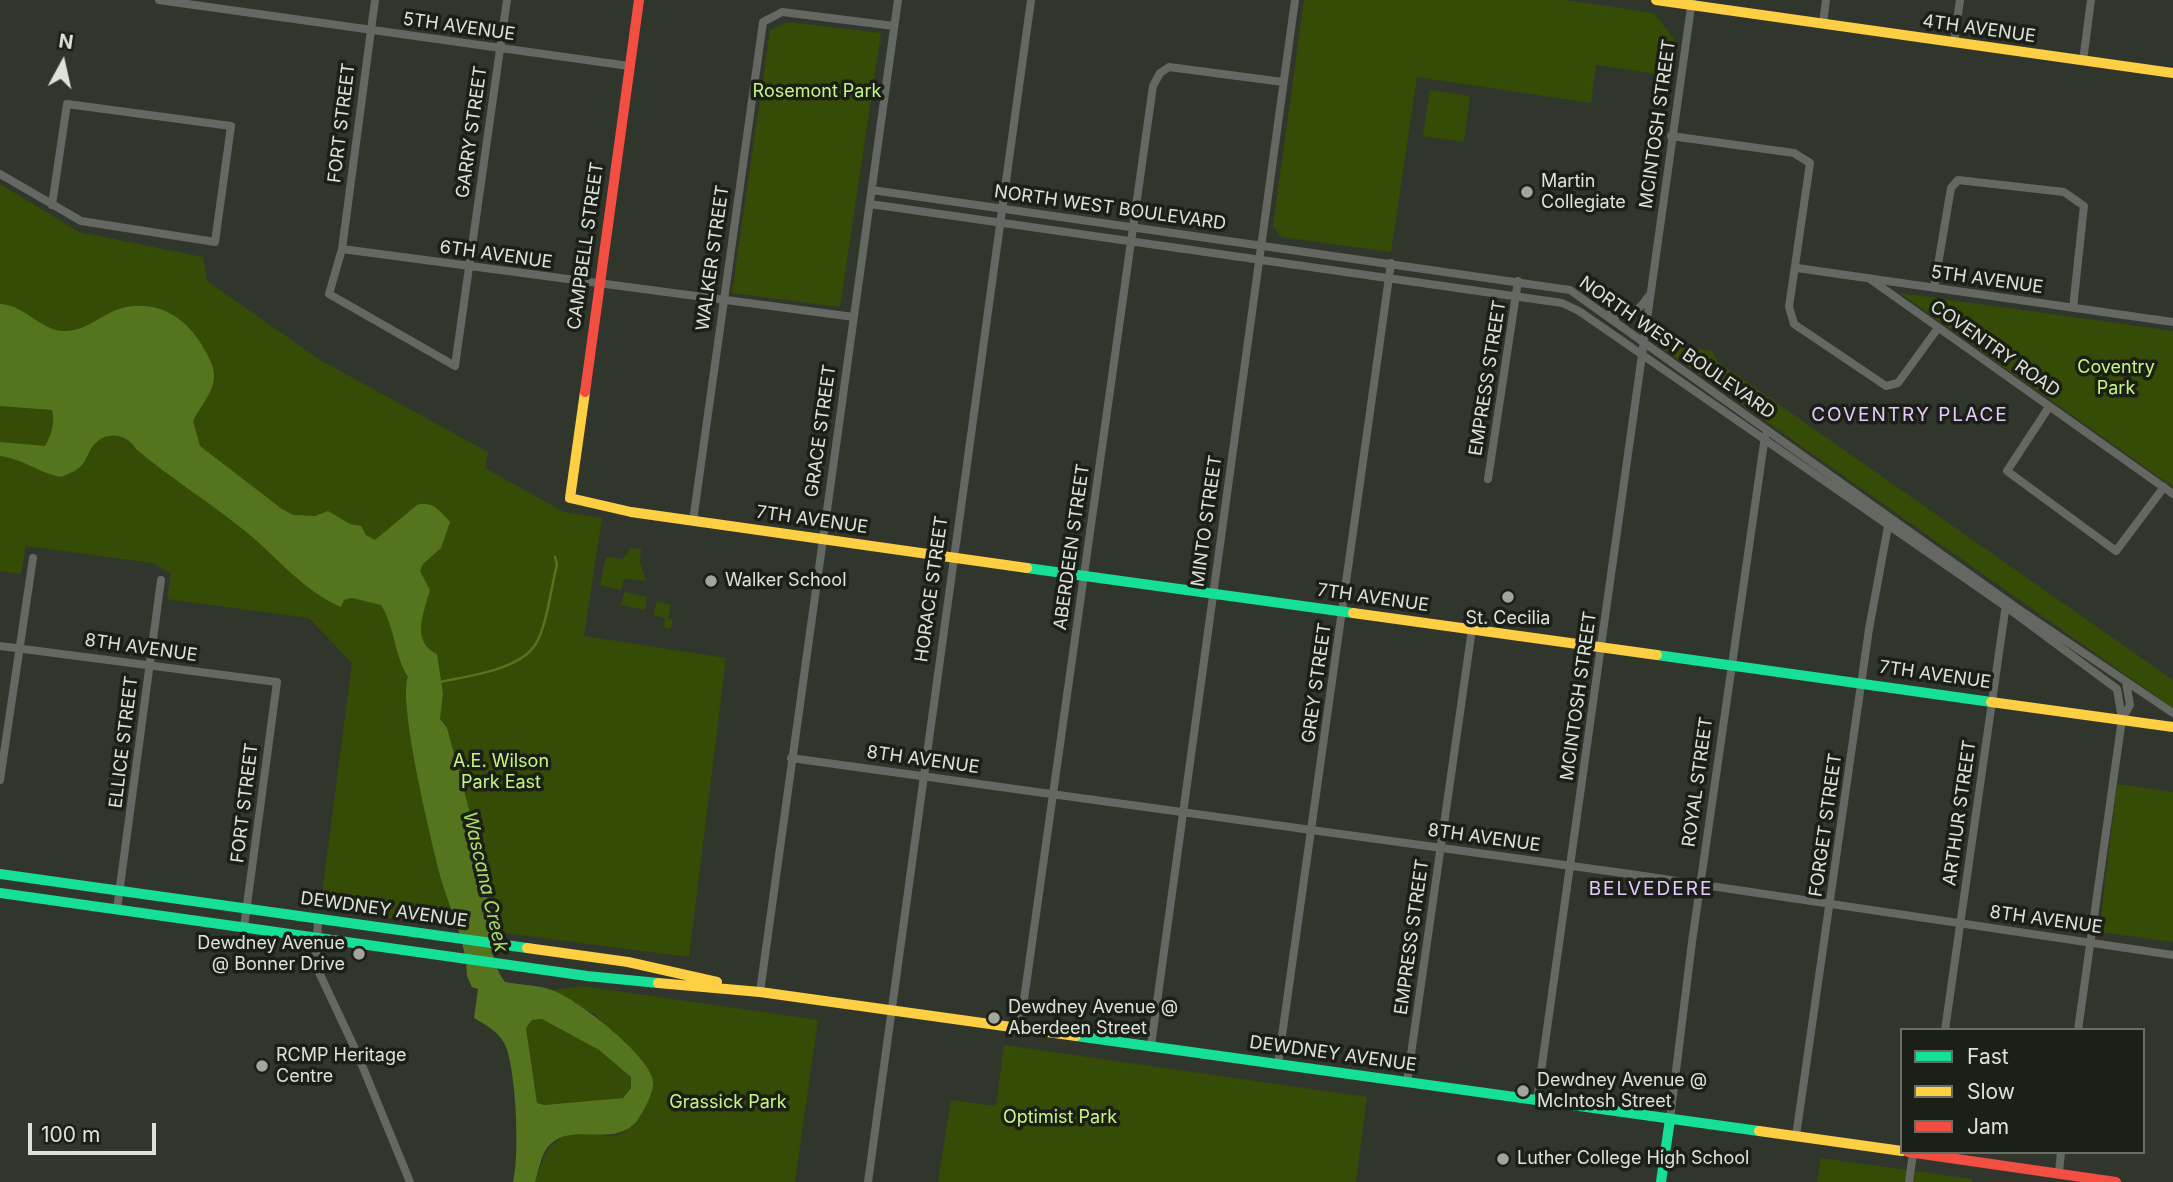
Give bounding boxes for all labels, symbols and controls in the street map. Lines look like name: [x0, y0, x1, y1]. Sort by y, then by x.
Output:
street label: 5TH AVENUE: [401, 8, 517, 46]
street label: 4TH AVENUE: [1921, 10, 2037, 48]
north arrow: [28, 28, 98, 98]
text: N: [57, 29, 75, 54]
street label: MCINTOSH STREET: [1635, 38, 1681, 210]
street label: FORT STREET: [324, 62, 360, 184]
street label: GARRY STREET: [452, 64, 492, 200]
park label: Rosemont Park: [753, 81, 881, 103]
street label: CAMPBELL STREET: [564, 161, 608, 331]
place label: Martin Collegiate: [1541, 171, 1626, 214]
street label: NORTH WEST BOULEVARD: [993, 181, 1227, 235]
street label: WALKER STREET: [692, 184, 734, 332]
marker: Martin Collegiate: [1519, 184, 1535, 200]
street label: 6TH AVENUE: [438, 236, 554, 274]
street label: 5TH AVENUE: [1929, 261, 2045, 299]
street label: NORTH WEST BOULEVARD: [1575, 272, 1779, 424]
street label: COVENTRY ROAD: [1926, 296, 2064, 402]
street label: EMPRESS STREET: [1465, 299, 1511, 457]
park label: Coventry Park: [2077, 357, 2155, 400]
street label: GRACE STREET: [801, 363, 841, 499]
district label: COVENTRY PLACE: [1813, 404, 2007, 426]
street label: MINTO STREET: [1187, 454, 1227, 588]
street label: ABERDEEN STREET: [1050, 462, 1094, 632]
street label: 7TH AVENUE: [755, 501, 869, 539]
street label: HORACE STREET: [911, 514, 953, 664]
place label: Walker School: [725, 570, 847, 592]
marker: Walker School: [703, 573, 719, 589]
street label: 7TH AVENUE: [1316, 579, 1430, 617]
marker: St. Cecilia: [1500, 589, 1516, 605]
place label: St. Cecilia: [1466, 608, 1550, 630]
street label: MCINTOSH STREET: [1556, 610, 1602, 782]
street label: GREY STREET: [1298, 622, 1336, 744]
street label: 8TH AVENUE: [83, 629, 199, 667]
street label: 7TH AVENUE: [1878, 656, 1992, 694]
street label: ELLICE STREET: [105, 675, 143, 809]
street label: ROYAL STREET: [1678, 715, 1718, 849]
street label: ARTHUR STREET: [1939, 739, 1981, 887]
street label: 8TH AVENUE: [865, 741, 981, 779]
street label: FORT STREET: [227, 742, 263, 864]
park label: A.E. Wilson Park East: [453, 751, 549, 794]
street label: FORGET STREET: [1805, 752, 1847, 898]
water label: Wascana Creek: [458, 810, 512, 954]
street label: 8TH AVENUE: [1426, 819, 1542, 857]
street label: EMPRESS STREET: [1390, 858, 1434, 1016]
district label: BELVEDERE: [1590, 878, 1712, 900]
street label: DEWDNEY AVENUE: [299, 888, 469, 932]
street label: 8TH AVENUE: [1988, 901, 2104, 939]
place label: Dewdney Avenue @ Bonner Drive: [197, 933, 345, 976]
marker: Dewdney Avenue @ Bonner Drive: [351, 946, 367, 962]
place label: Dewdney Avenue @ Aberdeen Street: [1008, 997, 1178, 1040]
marker: Dewdney Avenue @ Aberdeen Street: [986, 1010, 1002, 1026]
legend: [1900, 1028, 2145, 1154]
street label: DEWDNEY AVENUE: [1248, 1032, 1418, 1076]
text: Fast: [1967, 1044, 2009, 1069]
place label: RCMP Heritage Centre: [276, 1045, 406, 1088]
marker: RCMP Heritage Centre: [254, 1058, 270, 1074]
place label: Dewdney Avenue @ McIntosh Street: [1537, 1070, 1707, 1112]
text: Slow: [1967, 1079, 2015, 1104]
marker: Dewdney Avenue @ McIntosh Street: [1515, 1083, 1531, 1099]
park label: Grassick Park: [669, 1092, 787, 1114]
park label: Optimist Park: [1003, 1107, 1117, 1129]
scale bar: [32, 1108, 159, 1152]
text: Jam: [1967, 1114, 2009, 1139]
text: 100 m: [41, 1122, 100, 1147]
place label: Luther College High School: [1517, 1148, 1749, 1170]
marker: Luther College High School: [1495, 1151, 1511, 1167]

